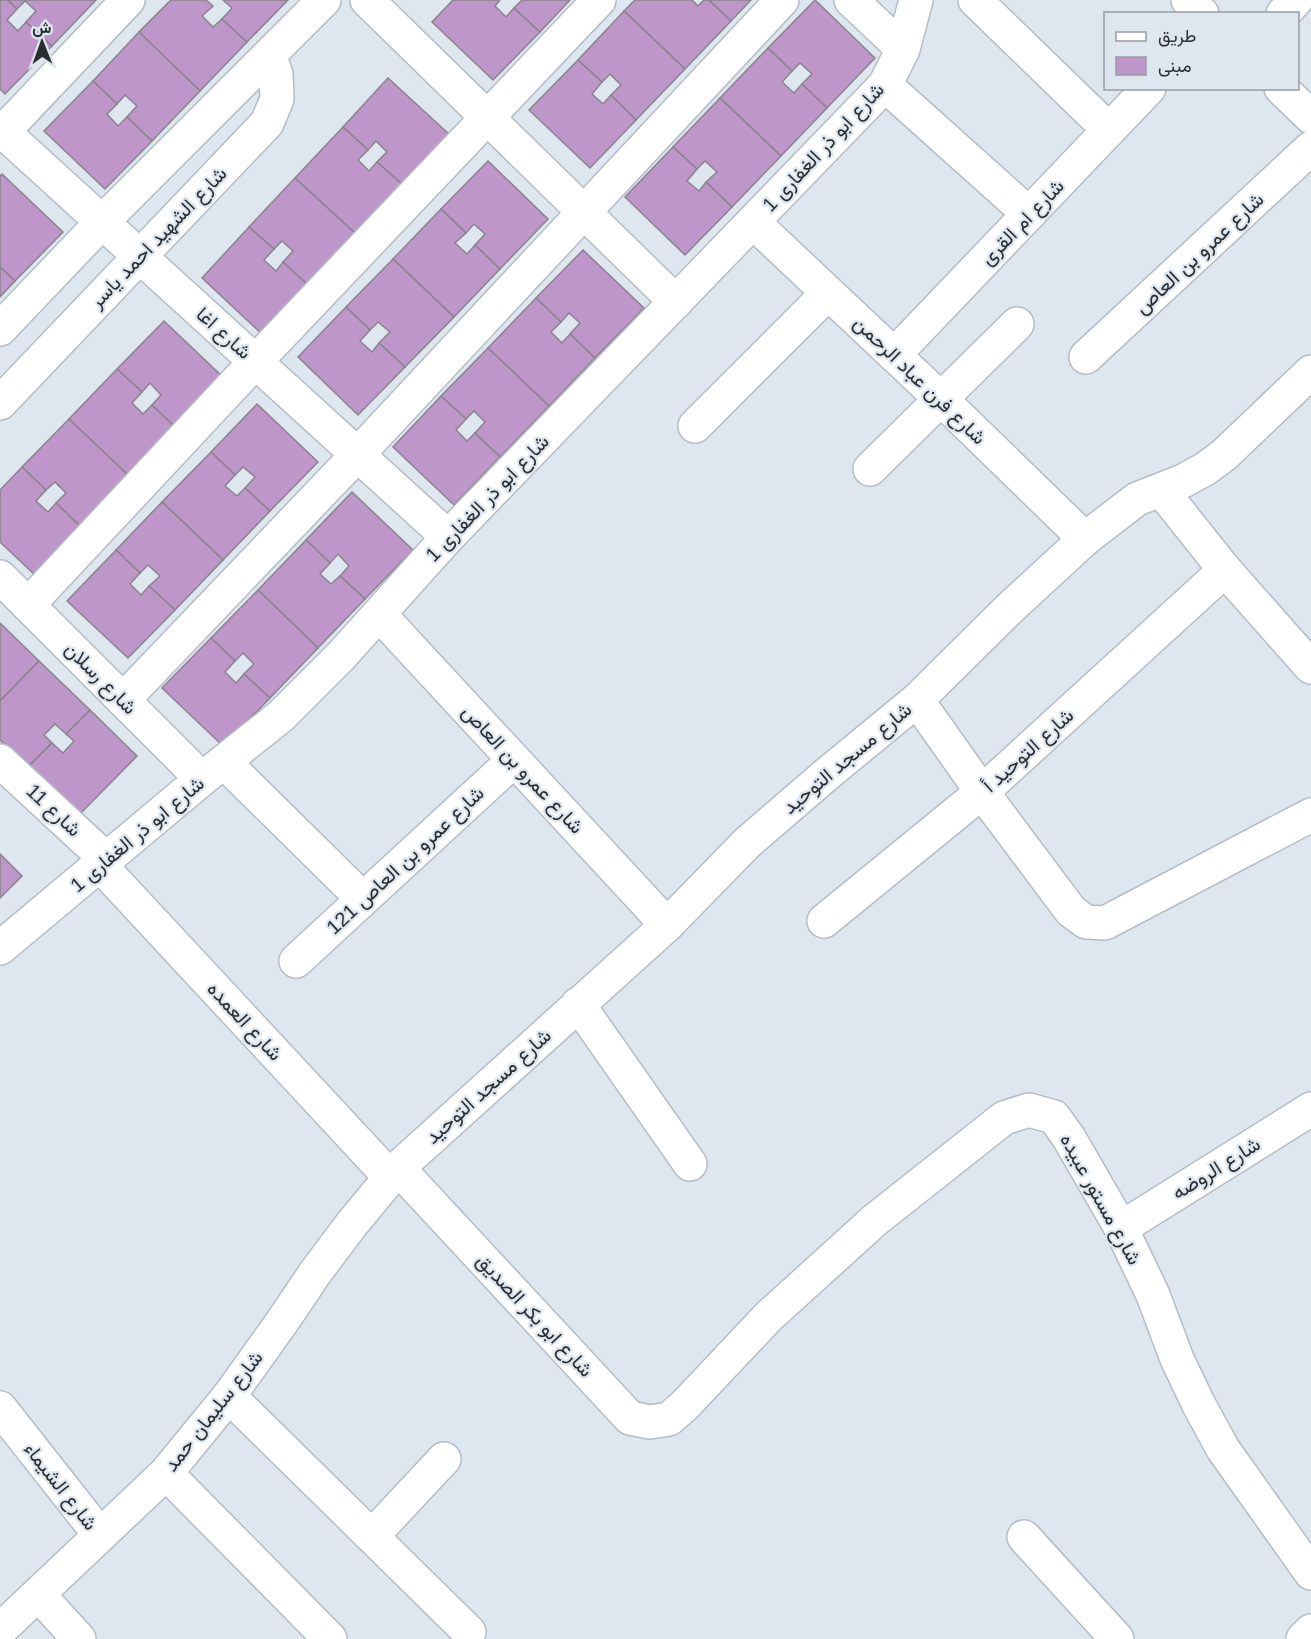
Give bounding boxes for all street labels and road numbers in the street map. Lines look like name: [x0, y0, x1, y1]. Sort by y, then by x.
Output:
street label: شارع ابو ذر الغفارى 1: [758, 78, 890, 218]
street label: شارع الشهيد احمد ياسر: [84, 162, 233, 315]
street label: شارع ام القرى: [976, 175, 1070, 271]
street label: شارع عمرو بن العاص: [1130, 188, 1270, 320]
street label: شارع اغا: [190, 303, 256, 366]
street label: شارع فرن عباد الرحمن: [847, 311, 990, 451]
street label: شارع ابو ذر الغفارى 1: [421, 430, 555, 568]
street label: شارع رسلان: [58, 638, 141, 721]
street label: شارع مسجد التوحيد: [778, 698, 918, 820]
street label: شارع عمرو بن العاص: [456, 700, 588, 840]
street label: شارع التوحيد أ: [978, 704, 1080, 798]
street label: شارع ابو ذر الغفارى 1: [66, 772, 210, 899]
street label: شارع 11: [20, 779, 86, 843]
street label: شارع عمرو بن العاص 121: [322, 782, 490, 941]
street label: شارع العمده: [201, 977, 287, 1067]
street label: شارع مسجد التوحيد: [421, 1024, 557, 1150]
street label: شارع مستور عبيده: [1053, 1130, 1146, 1270]
street label: شارع الروضه: [1168, 1132, 1266, 1206]
street label: شارع ابو بكر الصديق: [470, 1249, 598, 1383]
street label: شارع سليمان حمد: [159, 1347, 269, 1477]
street label: شارع الشيماء: [18, 1438, 102, 1536]

